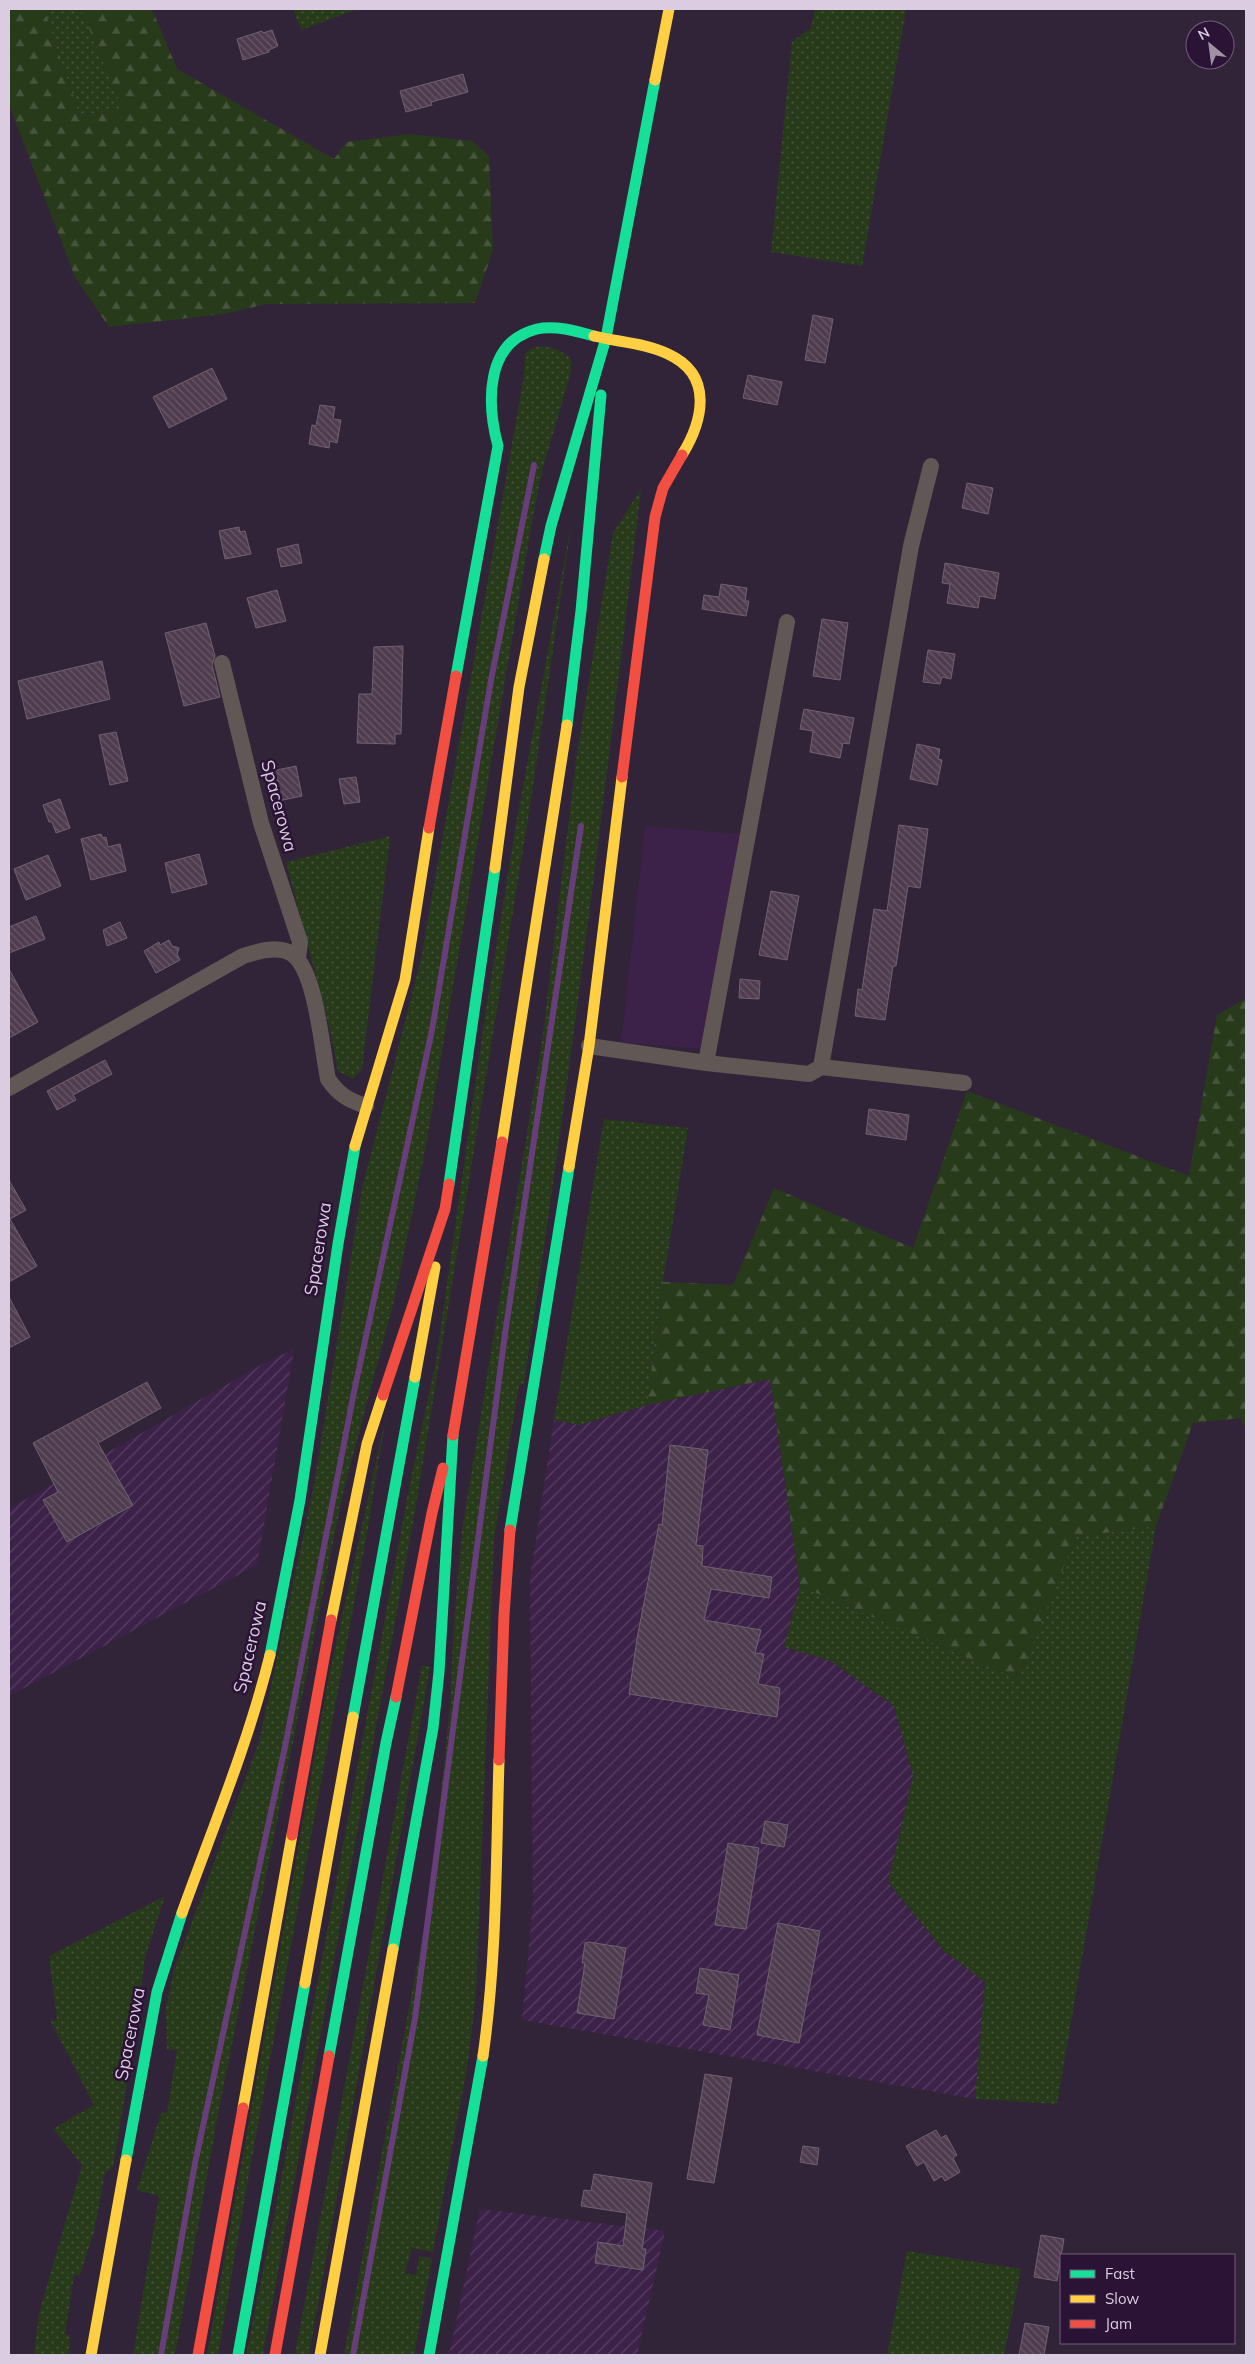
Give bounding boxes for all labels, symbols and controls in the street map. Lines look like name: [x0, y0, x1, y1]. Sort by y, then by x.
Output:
north arrow: [1185, 20, 1235, 70]
text: N: [1195, 23, 1213, 44]
street label: Spacerowa: [256, 757, 303, 854]
street label: Spacerowa: [299, 1201, 336, 1297]
street label: Spacerowa: [228, 1598, 271, 1695]
street label: Spacerowa: [109, 1985, 150, 2082]
legend: [1060, 2254, 1235, 2344]
text: Fast: [1105, 2264, 1135, 2283]
text: Slow: [1105, 2289, 1139, 2308]
text: Jam: [1105, 2314, 1132, 2333]

